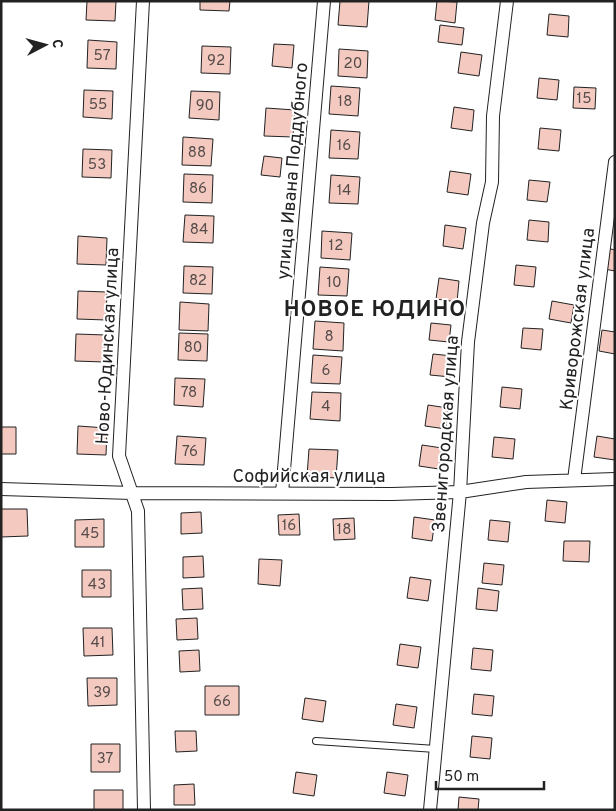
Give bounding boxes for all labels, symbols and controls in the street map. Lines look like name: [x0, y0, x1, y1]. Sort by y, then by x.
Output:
north arrow: [20, 20, 70, 70]
text: С: [48, 38, 65, 49]
house number: 57: [94, 47, 111, 66]
house number: 92: [207, 52, 225, 71]
house number: 20: [344, 55, 362, 74]
street label: улица Ивана Поддубного: [273, 62, 314, 281]
house number: 15: [577, 90, 591, 109]
house number: 18: [338, 93, 352, 112]
house number: 55: [89, 96, 107, 115]
house number: 90: [196, 97, 214, 116]
house number: 16: [337, 137, 351, 156]
house number: 88: [188, 144, 206, 163]
house number: 53: [88, 156, 106, 175]
house number: 86: [189, 180, 207, 199]
house number: 14: [337, 182, 351, 201]
house number: 84: [190, 221, 208, 240]
street label: Криворожская улица: [556, 227, 601, 412]
house number: 12: [329, 237, 343, 256]
street label: Ново-Юдинская улица: [92, 247, 125, 445]
house number: 82: [189, 272, 207, 291]
house number: 10: [326, 274, 342, 293]
district label: НОВОЕ ЮДИНО: [284, 297, 466, 324]
house number: 8: [324, 328, 334, 347]
street label: Звенигородская улица: [428, 335, 465, 534]
house number: 80: [184, 339, 202, 358]
house number: 6: [322, 362, 331, 381]
house number: 78: [181, 384, 197, 403]
house number: 4: [321, 398, 331, 417]
house number: 76: [182, 443, 198, 462]
street label: Софийская улица: [232, 466, 386, 489]
house number: 16: [282, 517, 296, 536]
house number: 18: [337, 521, 351, 540]
house number: 45: [81, 525, 99, 544]
house number: 43: [88, 576, 106, 595]
house number: 41: [91, 634, 105, 653]
house number: 39: [93, 684, 111, 703]
house number: 66: [213, 693, 231, 712]
house number: 37: [97, 750, 114, 769]
scale bar: [436, 758, 544, 790]
text: 50 m: [444, 768, 479, 787]

